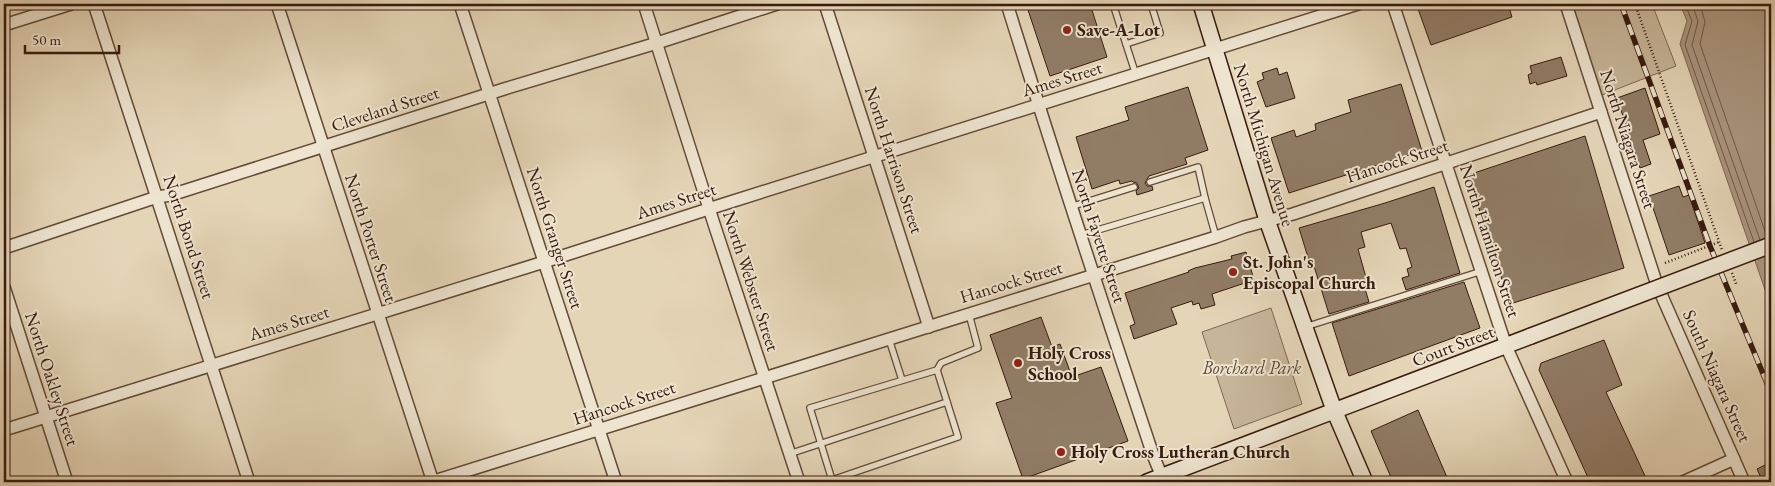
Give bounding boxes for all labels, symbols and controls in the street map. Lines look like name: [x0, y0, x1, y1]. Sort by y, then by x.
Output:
place label: Save-A-Lot: [1077, 18, 1160, 41]
scale bar: [25, 22, 119, 54]
marker: Save-A-Lot: [1061, 24, 1073, 36]
text: 50 m: [32, 30, 61, 49]
street label: Ames Street: [1018, 55, 1105, 102]
street label: North Michigan Avenue: [1229, 61, 1300, 229]
street label: North Niagara Street: [1595, 66, 1662, 212]
street label: Cleveland Street: [328, 80, 442, 137]
street label: North Harrison Street: [860, 83, 929, 237]
street label: Hancock Street: [1343, 133, 1451, 188]
street label: North Hamilton Street: [1455, 161, 1526, 321]
street label: North Granger Street: [522, 164, 589, 312]
street label: North Fayette Street: [1067, 166, 1132, 306]
street label: North Porter Street: [340, 171, 403, 305]
street label: North Bond Street: [159, 172, 220, 302]
street label: Ames Street: [632, 177, 719, 225]
street label: North Webster Street: [718, 208, 785, 354]
place label: St. John's Episcopal Church: [1243, 250, 1376, 294]
street label: Hancock Street: [957, 255, 1065, 308]
marker: St. John's Episcopal Church: [1227, 266, 1239, 278]
street label: Ames Street: [245, 299, 332, 346]
street label: South Niagara Street: [1678, 306, 1757, 446]
street label: North Oakley Street: [20, 309, 85, 449]
street label: Court Street: [1409, 319, 1497, 372]
place label: Holy Cross School: [1028, 341, 1111, 385]
park label: Borchard Park: [1201, 356, 1302, 379]
marker: Holy Cross School: [1012, 357, 1024, 369]
street label: Hancock Street: [570, 375, 678, 430]
place label: Holy Cross Lutheran Church: [1071, 440, 1290, 463]
marker: Holy Cross Lutheran Church: [1055, 446, 1067, 458]

